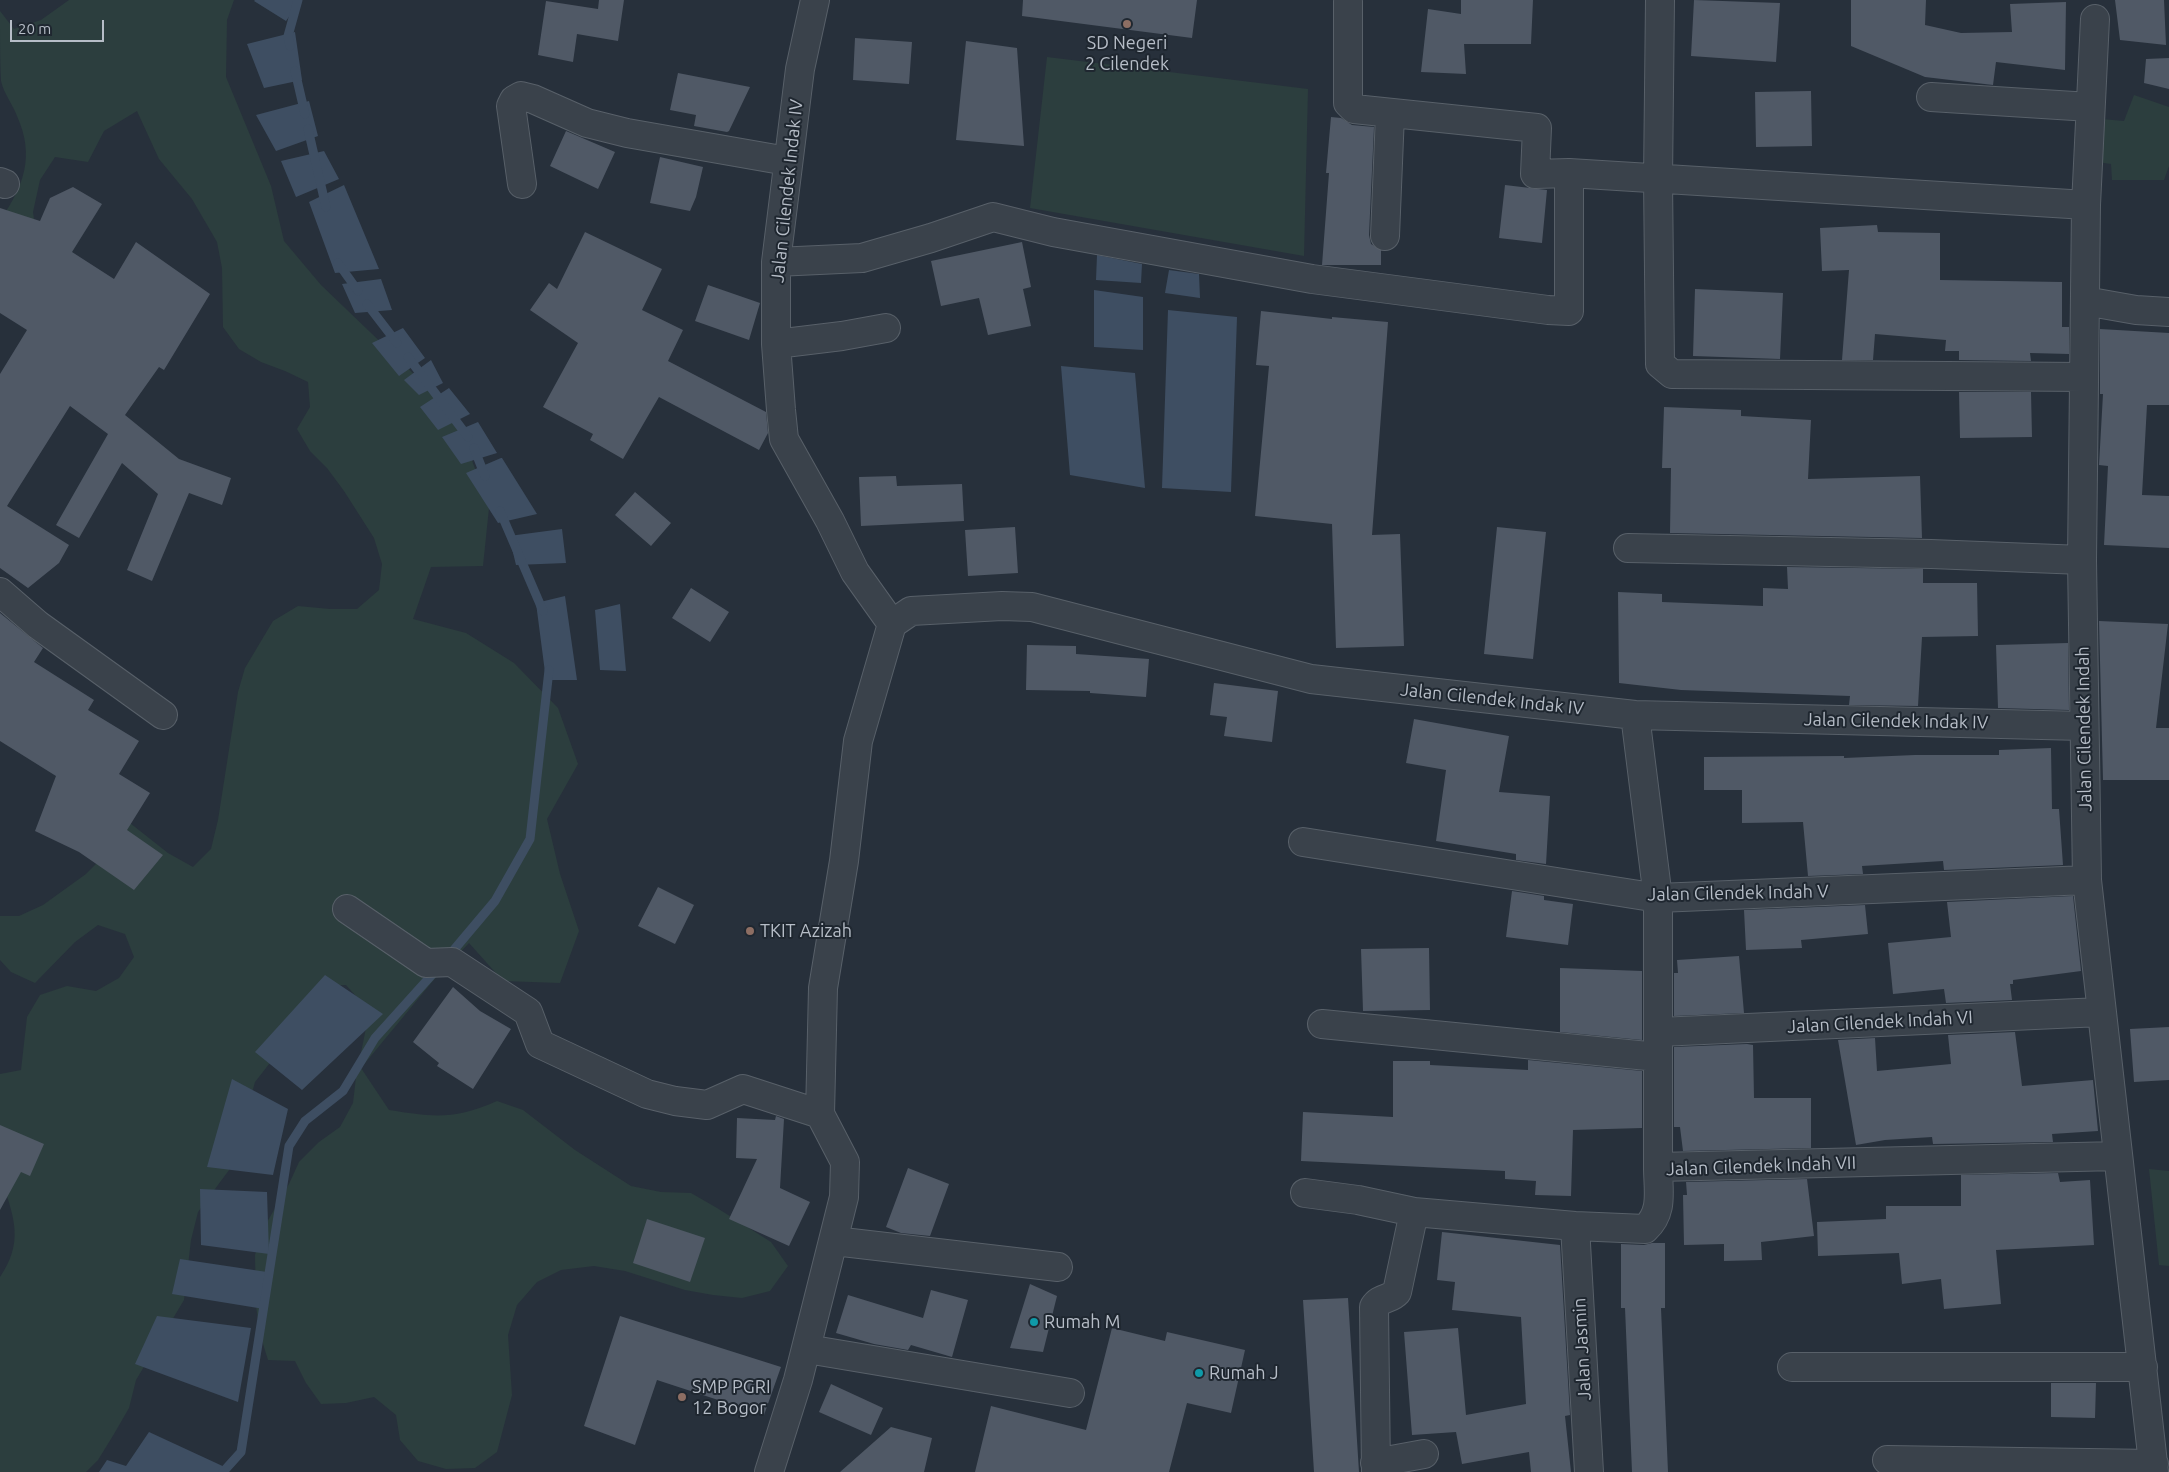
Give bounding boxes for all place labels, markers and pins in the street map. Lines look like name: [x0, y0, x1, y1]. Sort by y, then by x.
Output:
marker: SD Negeri 2 Cilendek: [1121, 18, 1133, 30]
place label: SD Negeri 2 Cilendek: [1085, 32, 1169, 74]
place label: TKIT Azizah: [760, 920, 852, 942]
marker: TKIT Azizah: [744, 925, 756, 937]
place label: Rumah M: [1044, 1311, 1120, 1333]
marker: Rumah M: [1028, 1316, 1040, 1328]
place label: Rumah J: [1209, 1362, 1279, 1384]
marker: Rumah J: [1193, 1367, 1205, 1379]
place label: SMP PGRI 12 Bogor: [692, 1376, 770, 1418]
marker: SMP PGRI 12 Bogor: [676, 1391, 688, 1403]

